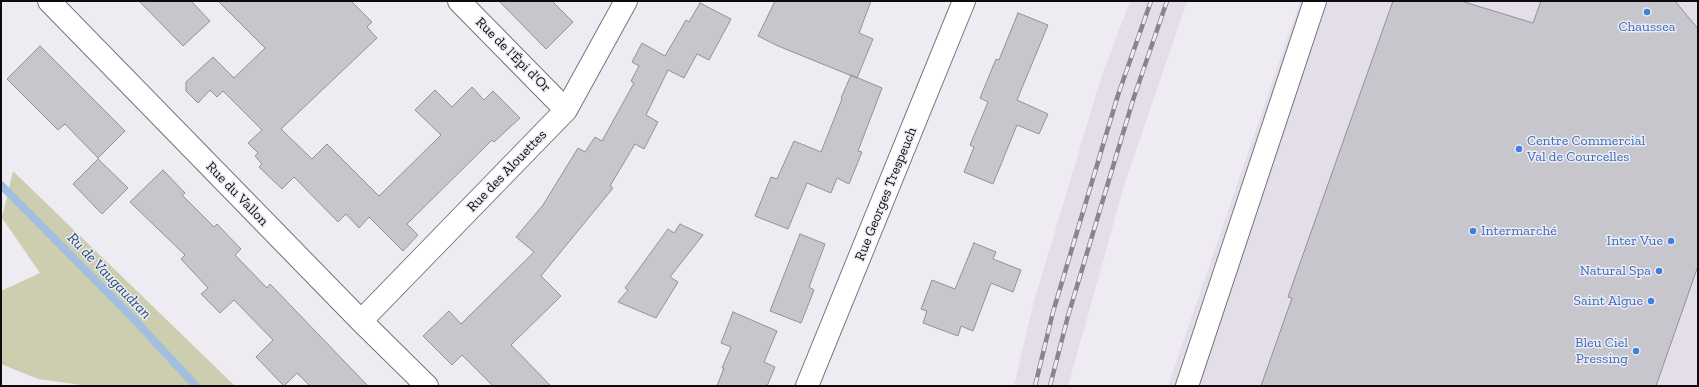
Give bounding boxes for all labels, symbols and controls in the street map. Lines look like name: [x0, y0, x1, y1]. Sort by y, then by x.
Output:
marker: Chaussea: [1642, 7, 1652, 17]
street label: Rue de l'Épi d'Or: [472, 14, 554, 96]
place label: Chaussea: [1618, 19, 1676, 35]
street label: Rue Georges Trespeuch: [851, 125, 921, 263]
street label: Rue des Alouettes: [464, 127, 550, 215]
place label: Centre Commercial Val de Courcelles: [1527, 133, 1645, 166]
marker: Centre Commercial Val de Courcelles: [1514, 144, 1524, 154]
street label: Rue du Vallon: [202, 158, 272, 230]
place label: Intermarché: [1481, 223, 1557, 239]
marker: Intermarché: [1468, 226, 1478, 236]
water label: Ru de Vaugaudran: [63, 229, 155, 323]
place label: Inter Vue: [1607, 233, 1663, 249]
marker: Inter Vue: [1666, 236, 1676, 246]
place label: Natural Spa: [1580, 263, 1651, 279]
marker: Natural Spa: [1654, 266, 1664, 276]
place label: Saint Algue: [1574, 293, 1643, 309]
marker: Saint Algue: [1646, 296, 1656, 306]
place label: Bleu Ciel Pressing: [1575, 335, 1628, 368]
marker: Bleu Ciel Pressing: [1631, 346, 1641, 356]

